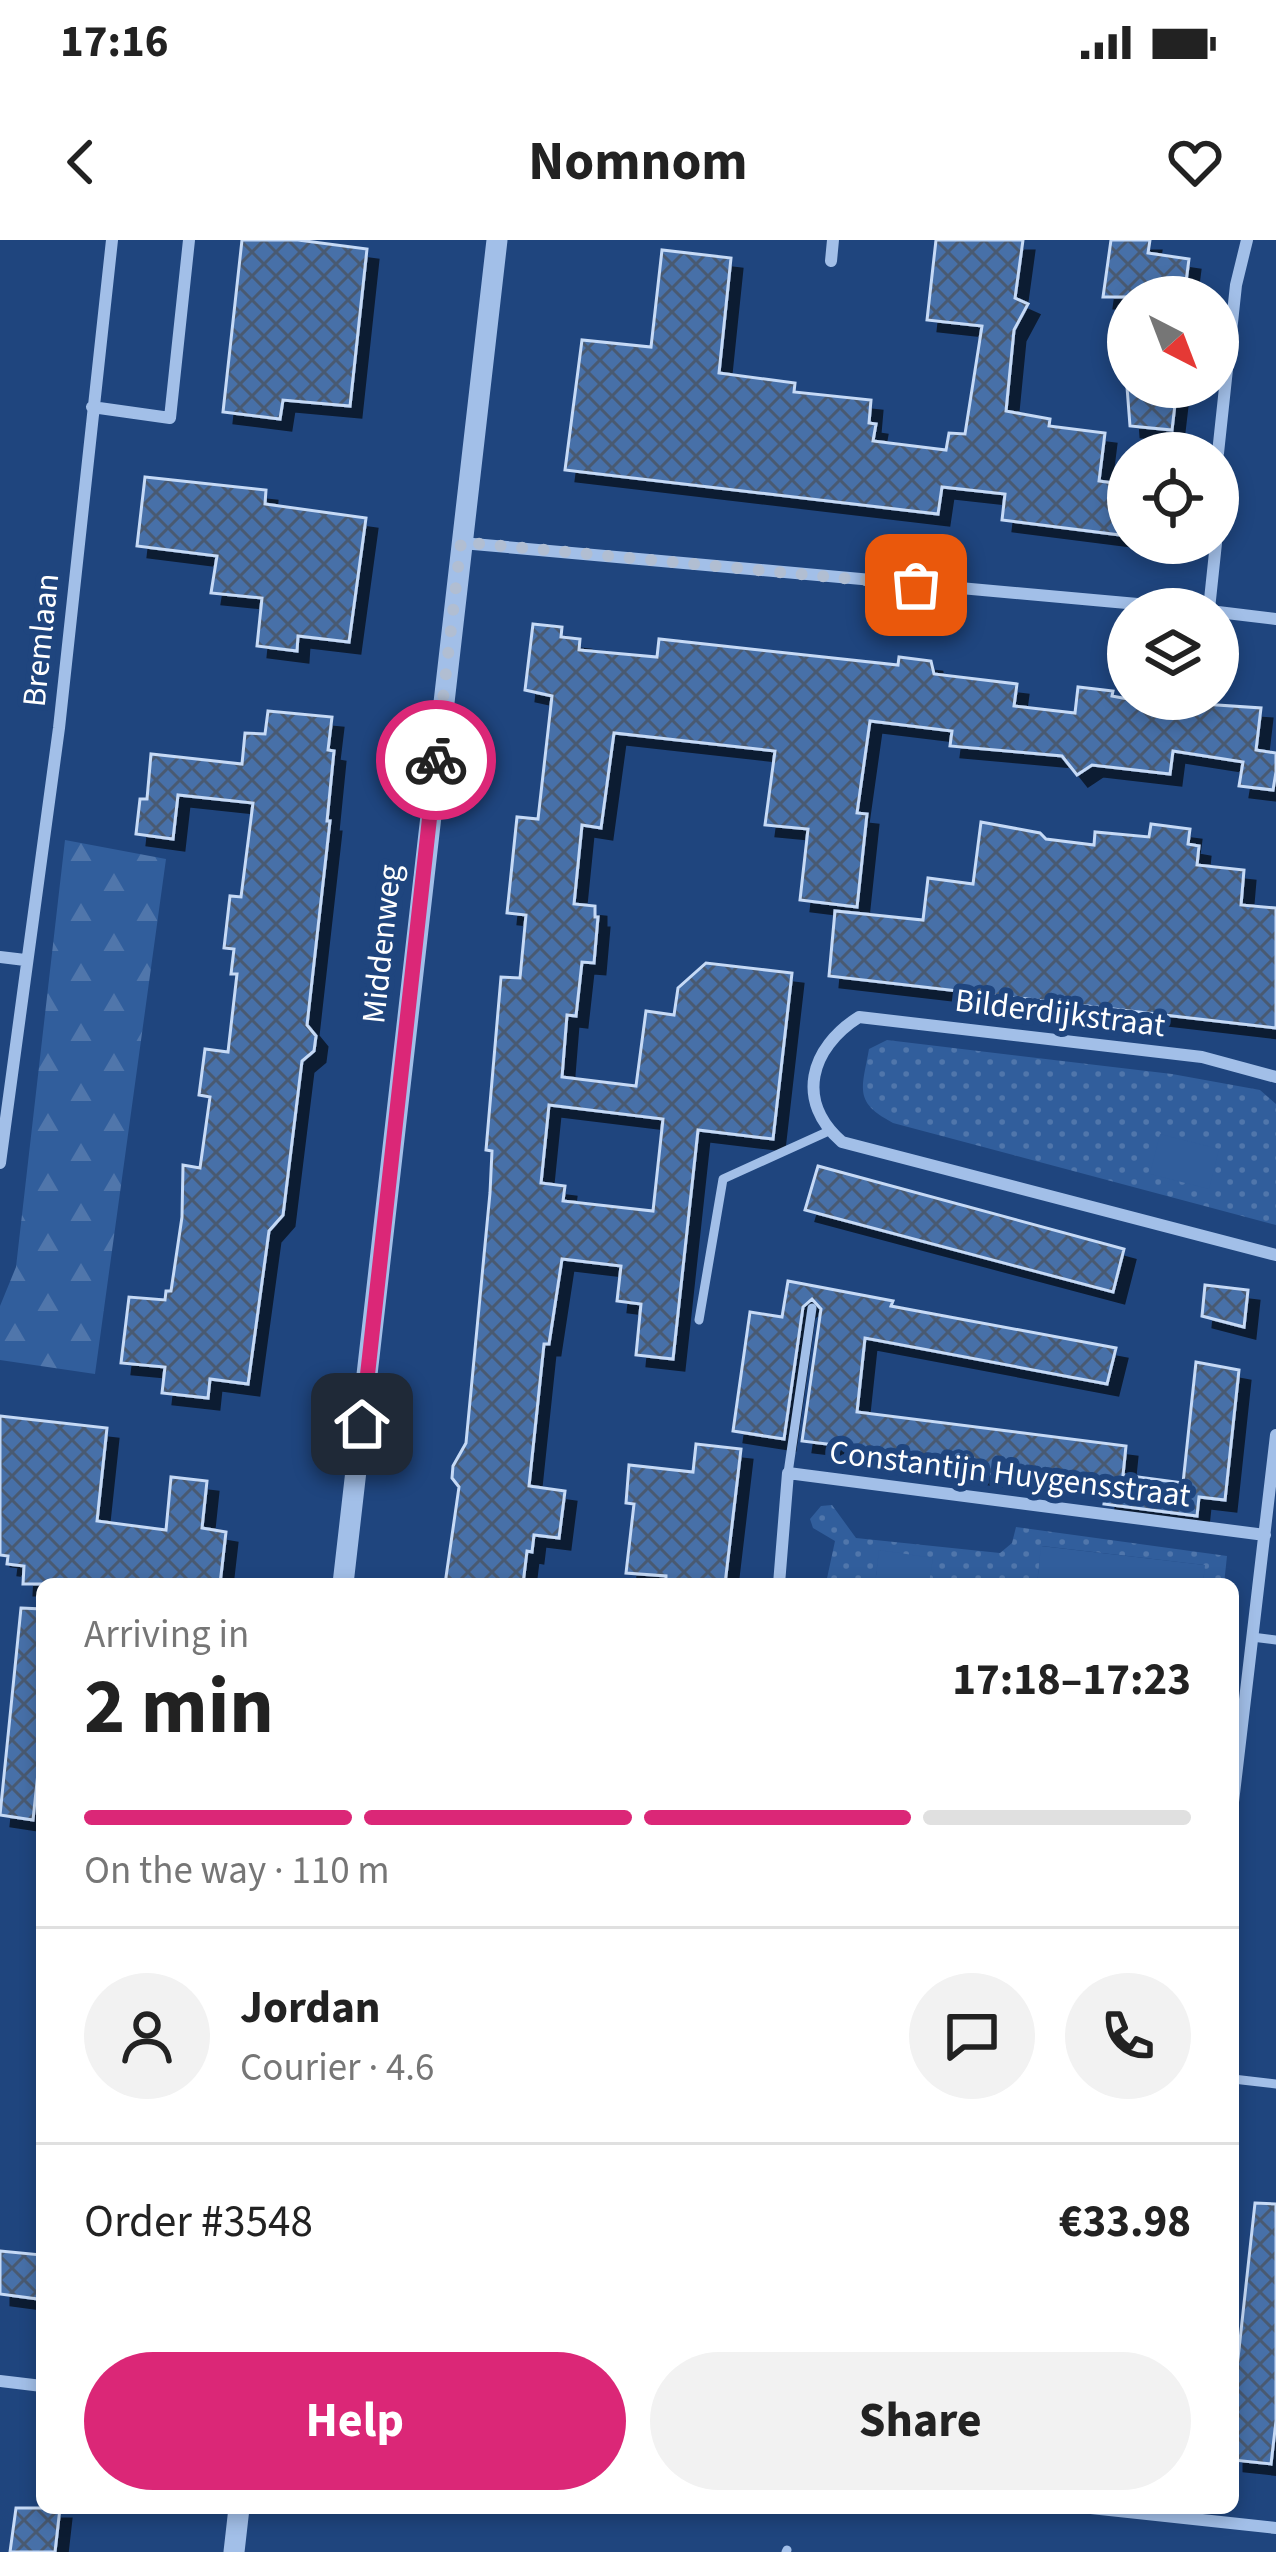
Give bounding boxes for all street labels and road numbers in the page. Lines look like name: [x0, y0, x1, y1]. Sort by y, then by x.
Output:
street label: Bremlaan: [11, 571, 71, 709]
street label: Middenweg: [350, 862, 414, 1026]
street label: Bilderdijkstraat: [952, 977, 1168, 1049]
street label: Constantijn Huygensstraat: [827, 1429, 1193, 1519]

